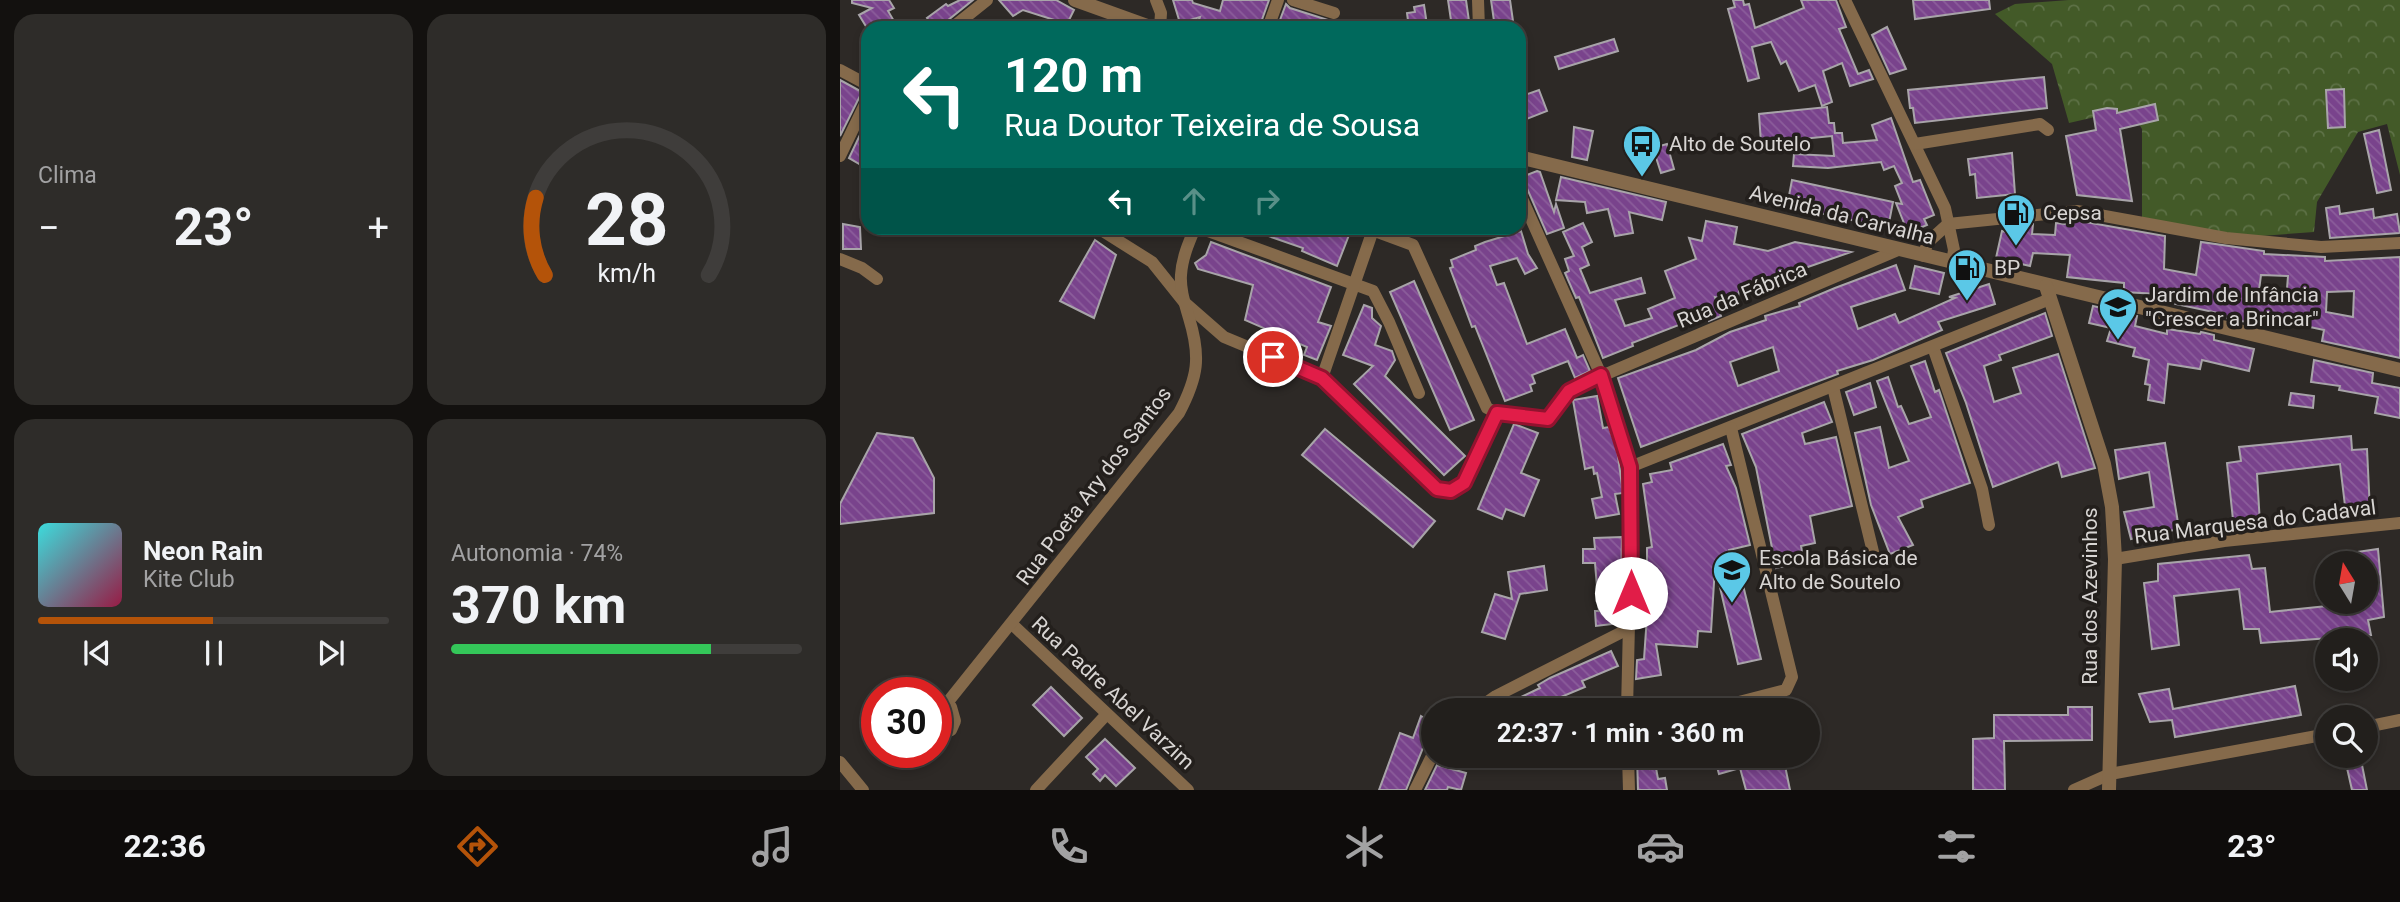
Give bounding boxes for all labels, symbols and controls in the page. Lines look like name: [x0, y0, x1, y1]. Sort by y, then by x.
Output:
text: 120 m: [1004, 47, 1143, 104]
icon: left: [889, 49, 980, 140]
text: Rua Doutor Teixeira de Sousa: [1004, 106, 1420, 144]
bus stop icon: Alto de Soutelo: [1621, 123, 1663, 178]
place label: Alto de Soutelo: [1669, 132, 1811, 156]
text: Clima: [38, 162, 97, 189]
text: 28: [585, 178, 668, 264]
street label: Avenida da Carvalha: [1747, 180, 1937, 250]
icon: left: [1102, 182, 1140, 220]
icon: ahead: [1175, 182, 1213, 220]
icon: right: [1248, 182, 1286, 220]
fuel station icon: Cepsa: [1995, 192, 2037, 247]
text: 23°: [174, 197, 254, 258]
place label: Cepsa: [2043, 201, 2102, 225]
text: −: [38, 206, 60, 250]
text: +: [367, 206, 389, 250]
fuel station icon: BP: [1946, 247, 1988, 302]
place label: BP: [1994, 256, 2020, 280]
street label: Rua da Fábrica: [1673, 257, 1811, 333]
text: km/h: [597, 259, 656, 288]
place label: Jardim de Infância "Crescer a Brincar": [2145, 283, 2319, 331]
school or university icon: Jardim de Infância "Crescer a Brincar": [2097, 286, 2139, 341]
pin: [1243, 327, 1303, 387]
icon: arrive: [1254, 338, 1292, 376]
street label: Rua Poeta Ary dos Santos: [1012, 382, 1176, 590]
street label: Rua Marquesa do Cadaval: [2133, 495, 2377, 549]
street label: Rua dos Azevinhos: [2078, 507, 2102, 685]
text: Neon Rain: [143, 536, 263, 566]
text: Autonomia · 74%: [451, 540, 623, 567]
place label: Escola Básica de Alto de Soutelo: [1759, 546, 1918, 594]
school or university icon: Escola Básica de Alto de Soutelo: [1711, 549, 1753, 604]
north arrow: [2315, 551, 2378, 614]
map controls: [2315, 551, 2378, 768]
position arrow: [1594, 556, 1668, 630]
text: Kite Club: [143, 566, 235, 593]
text: 370 km: [451, 575, 626, 636]
street label: Rua Padre Abel Varzim: [1027, 612, 1199, 774]
button: sound: [2315, 628, 2378, 691]
icon: previous: [78, 634, 116, 672]
icon: pause: [195, 634, 233, 672]
icon: next: [312, 634, 350, 672]
speed limit sign: 30: [861, 677, 952, 768]
button: search: [2315, 705, 2378, 768]
text: 22:37 · 1 min · 360 m: [1497, 718, 1744, 748]
icon: directions: [453, 822, 502, 871]
icon: music: [748, 822, 797, 871]
icon: phone: [1044, 822, 1093, 871]
icon: climate: [1340, 822, 1389, 871]
icon: car: [1636, 822, 1685, 871]
icon: filters: [1932, 822, 1981, 871]
text: 22:36: [123, 827, 206, 865]
text: 23°: [2227, 827, 2277, 865]

